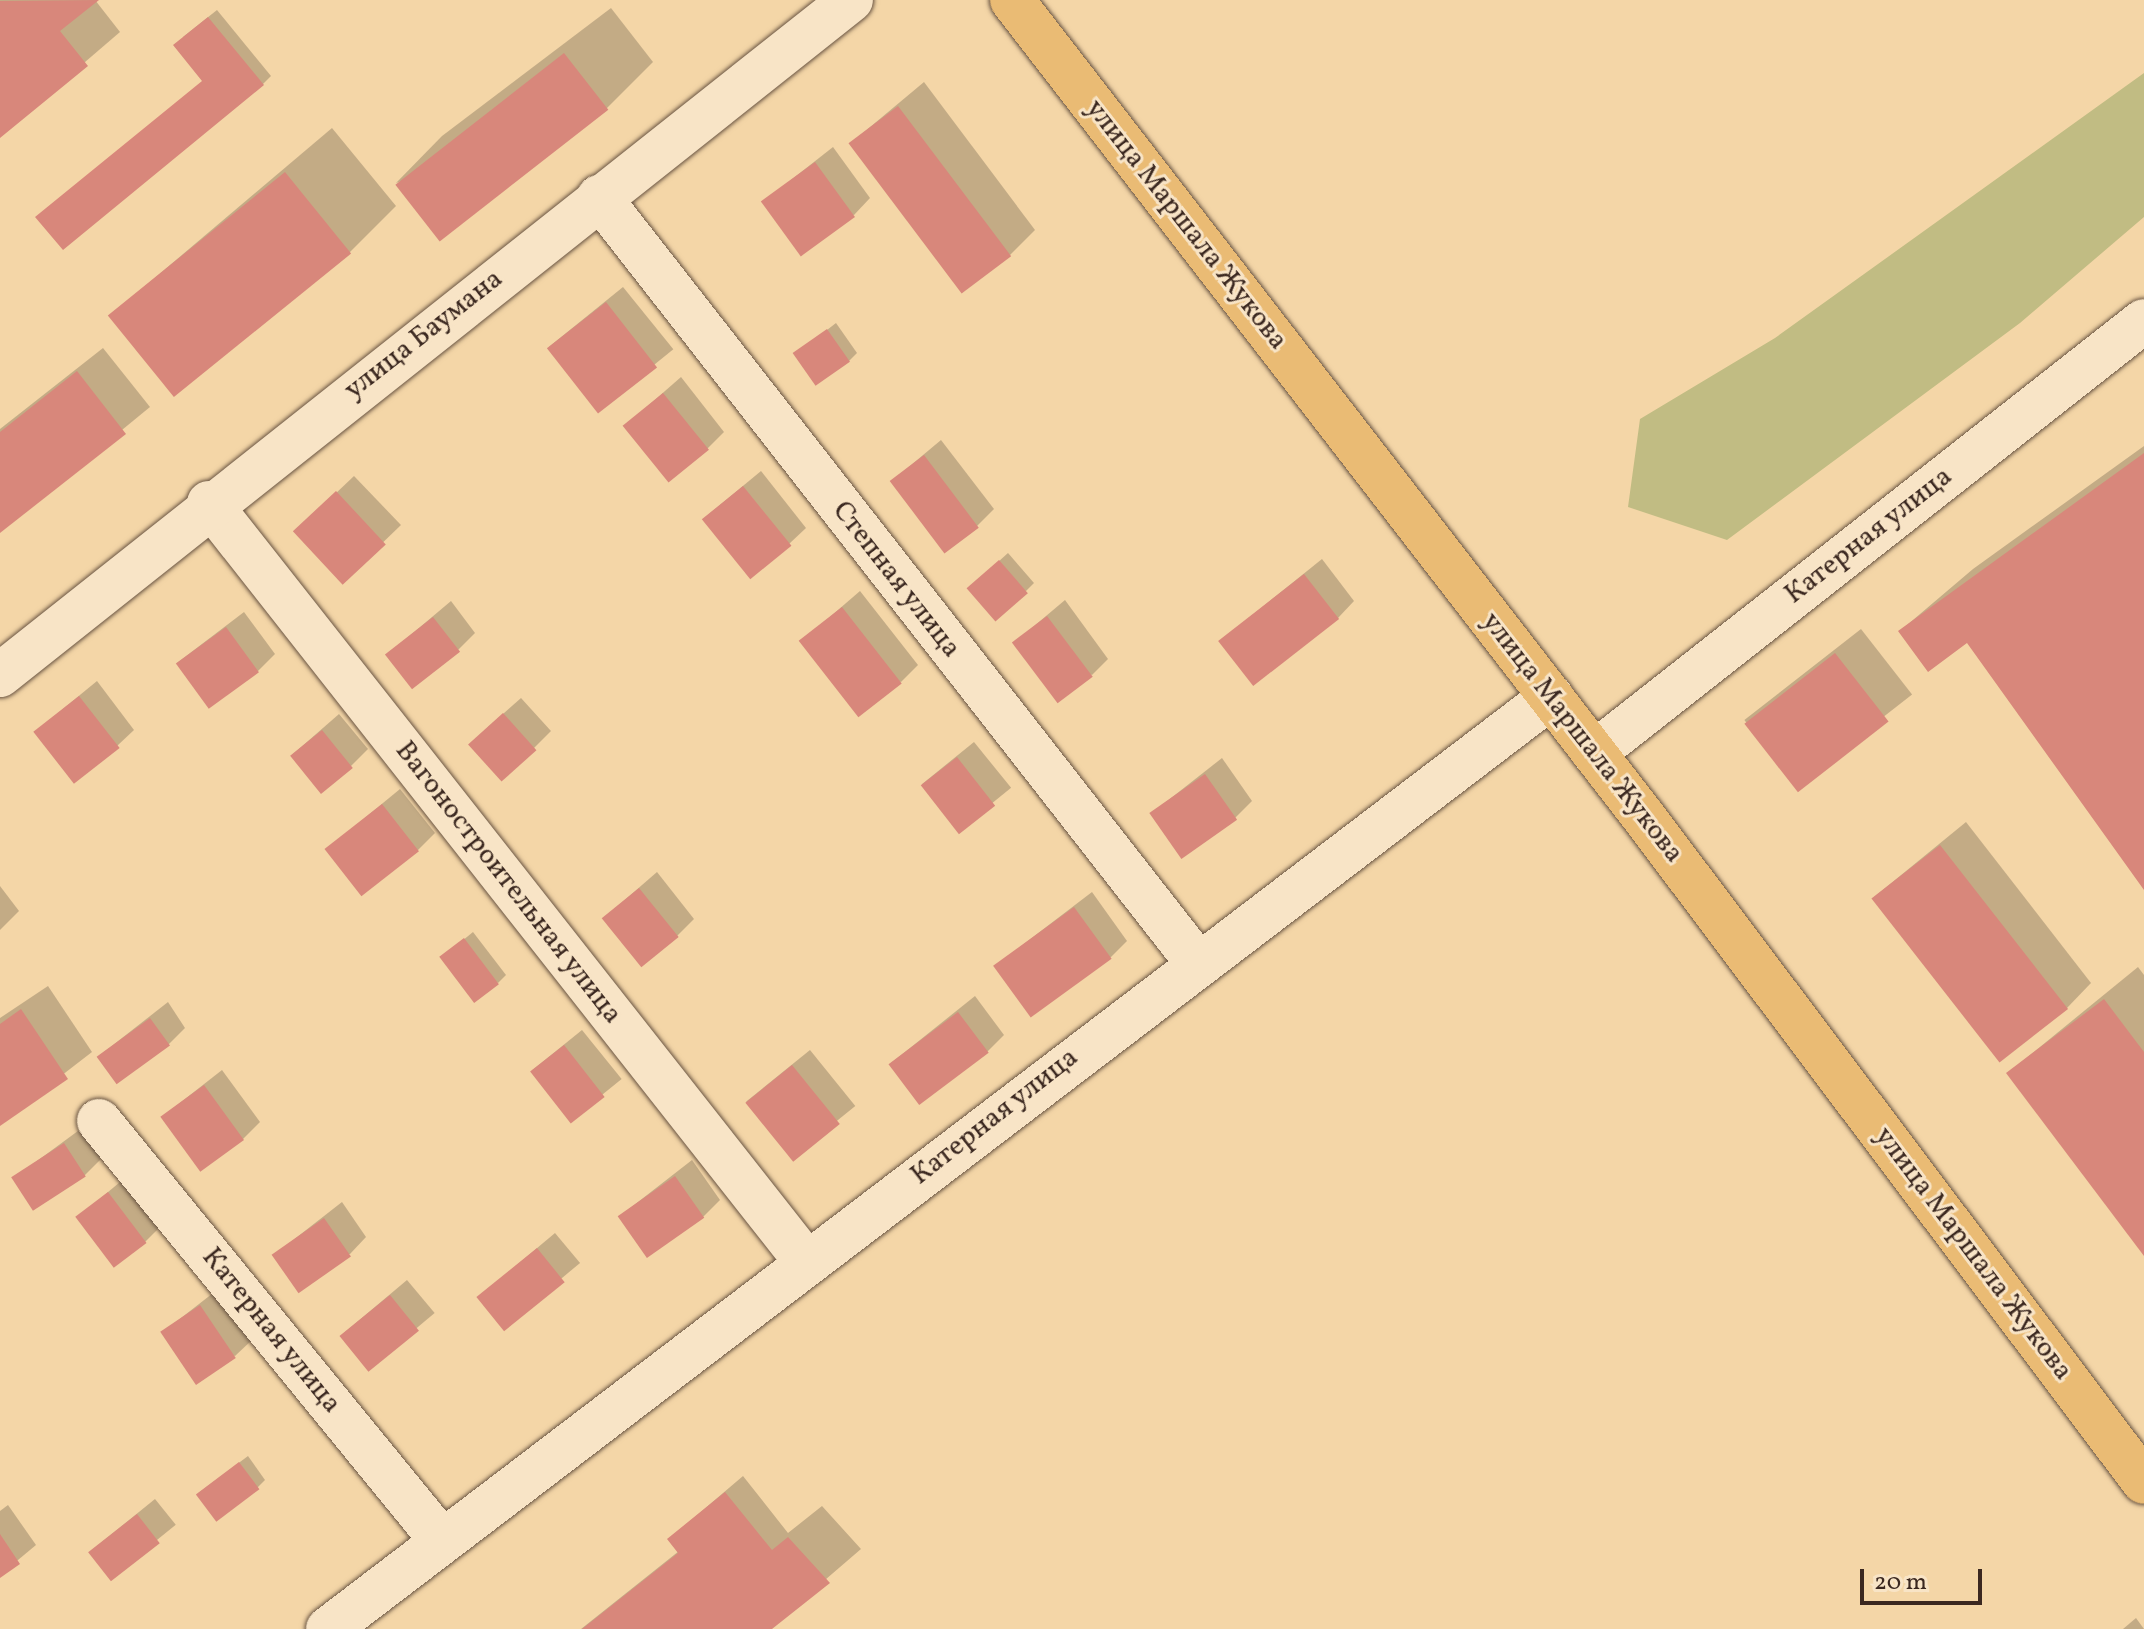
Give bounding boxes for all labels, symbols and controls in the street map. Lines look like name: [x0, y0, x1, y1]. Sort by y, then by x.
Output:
street label: улица Маршала Жукова: [1078, 93, 1294, 357]
street label: улица Баумана: [338, 263, 510, 407]
street label: Катерная улица: [1778, 460, 1960, 612]
street label: Степная улица: [824, 495, 968, 665]
street label: улица Маршала Жукова: [1474, 606, 1690, 870]
street label: Вагоностроительная улица: [387, 735, 629, 1031]
street label: Катерная улица: [904, 1041, 1086, 1193]
street label: улица Маршала Жукова: [1867, 1121, 2079, 1387]
street label: Катерная улица: [194, 1241, 348, 1421]
scale bar: [1864, 1553, 1986, 1603]
text: 20 m: [1874, 1566, 1927, 1600]

